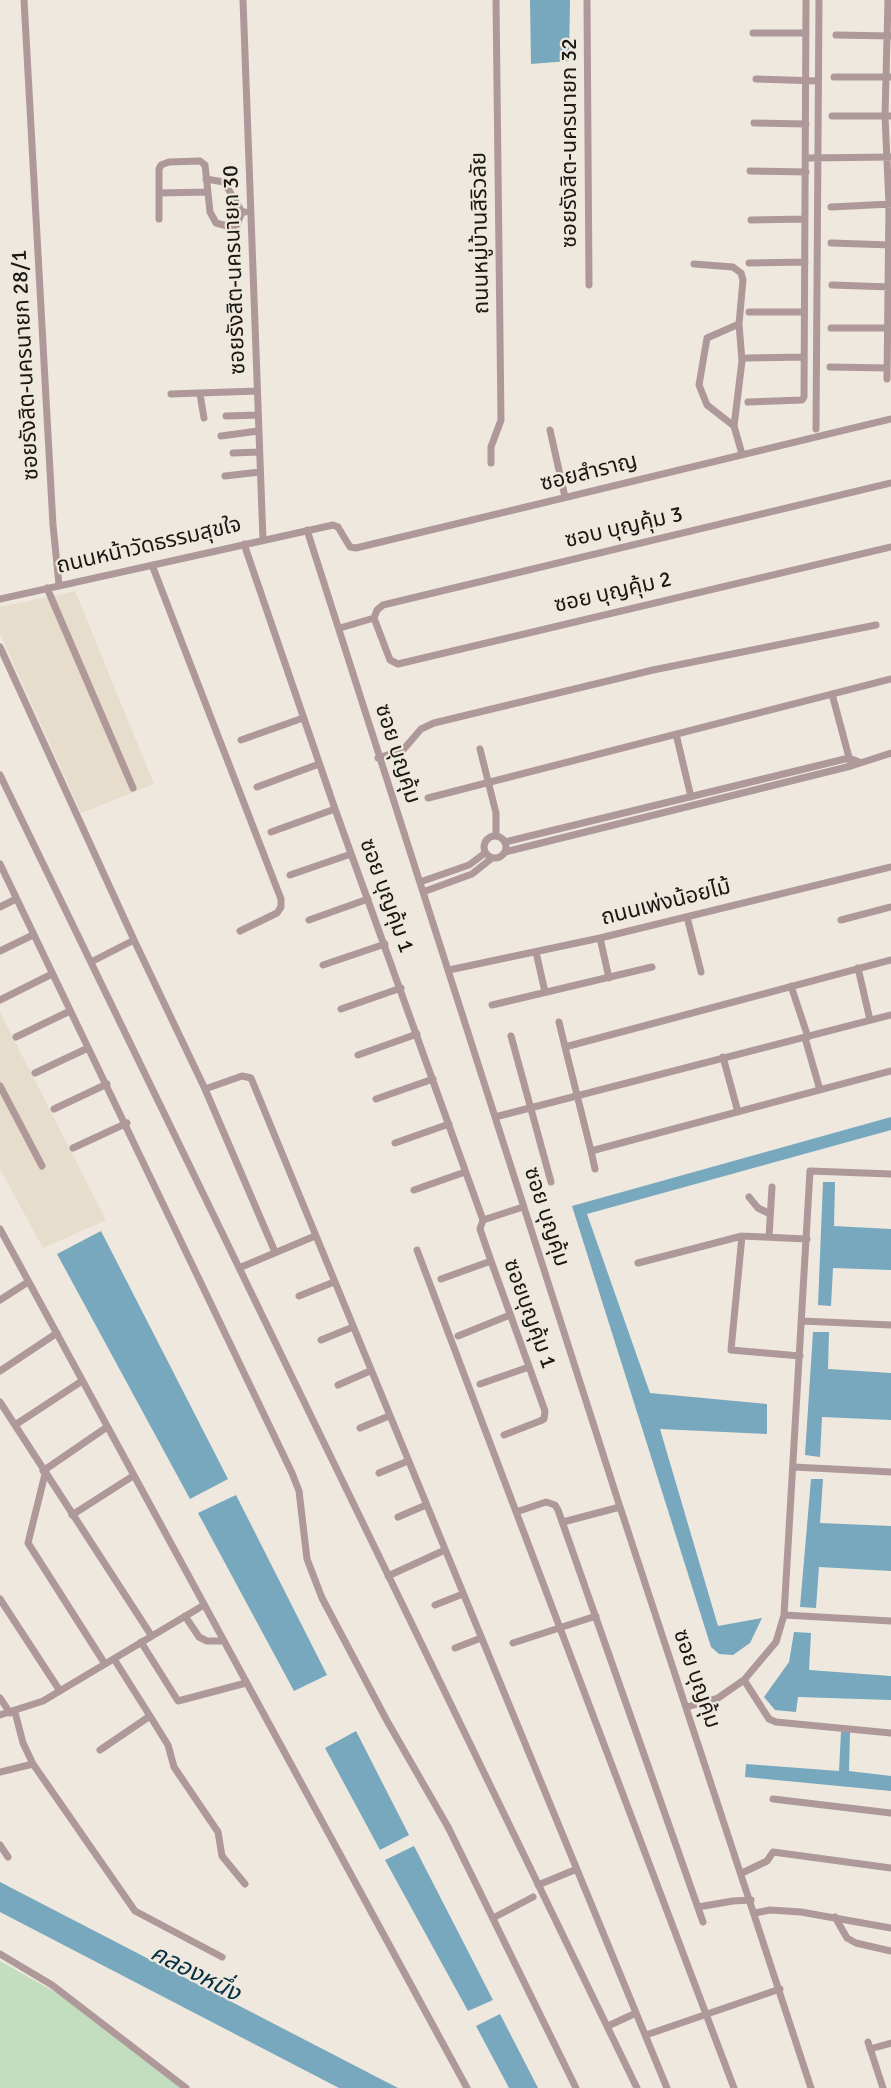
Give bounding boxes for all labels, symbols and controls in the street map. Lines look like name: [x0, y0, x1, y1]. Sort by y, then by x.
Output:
street label: ซอยรังสิต-นครนายก 32: [557, 38, 583, 248]
street label: ถนนหมู่บ้านสิริวลัย: [466, 152, 496, 314]
street label: ซอยรังสิต-นครนายก 30: [218, 165, 252, 375]
street label: ซอยรังสิต-นครนายก 28/1: [7, 249, 45, 481]
street label: ซอยสำราญ: [538, 448, 640, 498]
street label: ซอบ บุญคุ้ม 3: [563, 502, 685, 554]
street label: ถนนหน้าวัดธรรมสุขใจ: [54, 512, 244, 580]
street label: ซอย บุญคุ้ม 2: [552, 567, 674, 619]
street label: ซอย บุญคุ้ม: [369, 701, 425, 807]
street label: ซอย บุญคุ้ม 1: [353, 835, 419, 957]
street label: ถนนเพ่งน้อยไม้: [598, 874, 734, 932]
street label: ซอย บุญคุ้ม: [518, 1164, 574, 1270]
street label: ซอยบุญคุ้ม 1: [497, 1255, 561, 1373]
street label: ซอย บุญคุ้ม: [667, 1626, 725, 1732]
water label: คลองหนึ่ง: [145, 1939, 245, 2009]

